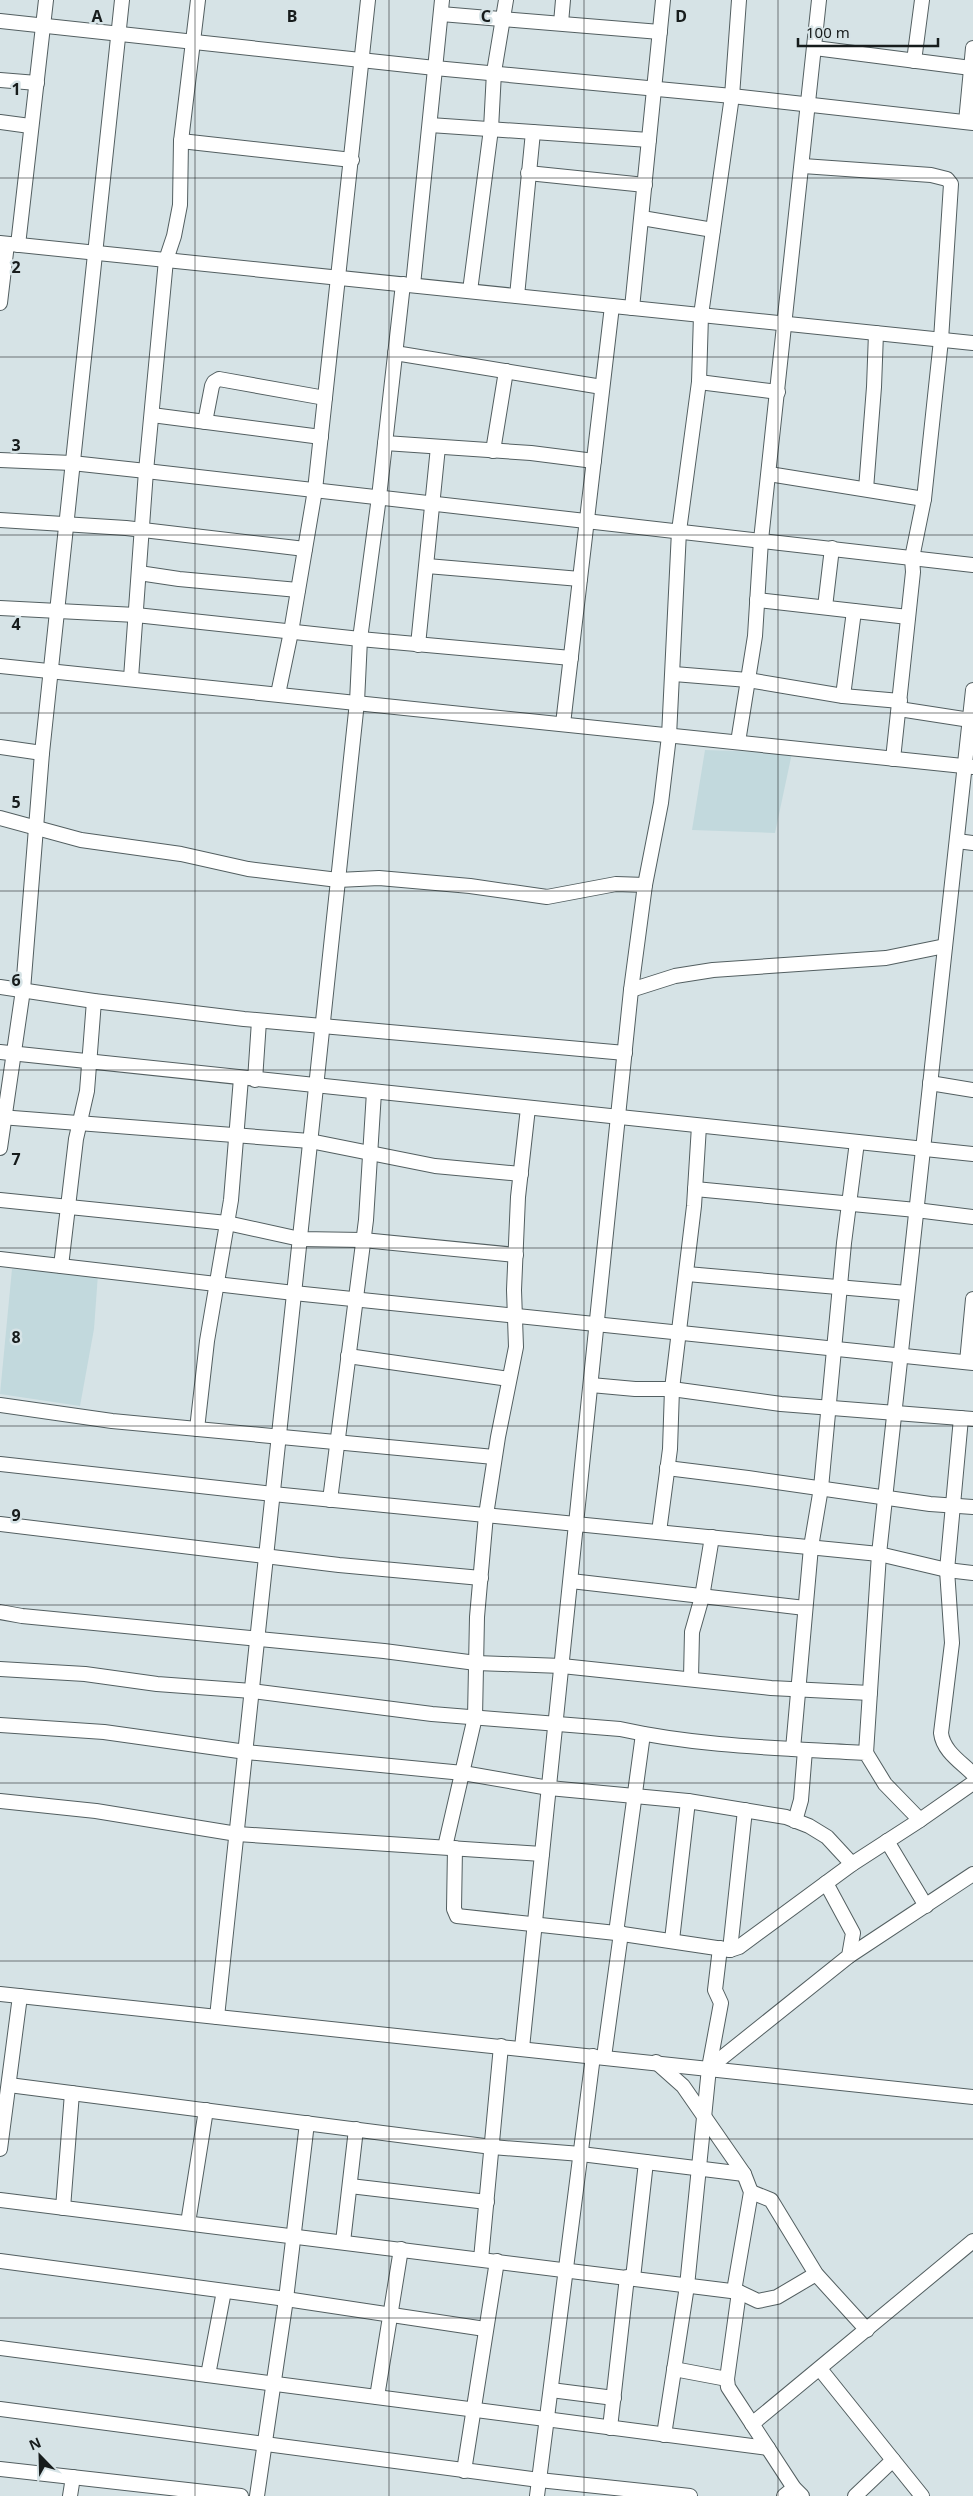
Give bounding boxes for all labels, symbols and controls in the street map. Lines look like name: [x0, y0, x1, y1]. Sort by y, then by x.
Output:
text: A: [91, 5, 103, 27]
text: B: [287, 5, 297, 27]
text: C: [481, 5, 491, 27]
text: D: [675, 5, 687, 27]
scale bar: [798, 15, 938, 47]
text: 100 m: [806, 22, 850, 42]
text: 1: [11, 78, 21, 100]
text: 2: [11, 256, 21, 278]
text: 3: [11, 434, 21, 456]
text: 4: [11, 613, 21, 635]
text: 5: [11, 791, 21, 813]
text: 6: [11, 969, 21, 991]
text: 7: [11, 1148, 21, 1170]
text: 8: [11, 1326, 21, 1348]
text: 9: [11, 1504, 21, 1526]
north arrow: [15, 2431, 65, 2481]
text: N: [26, 2433, 44, 2455]

